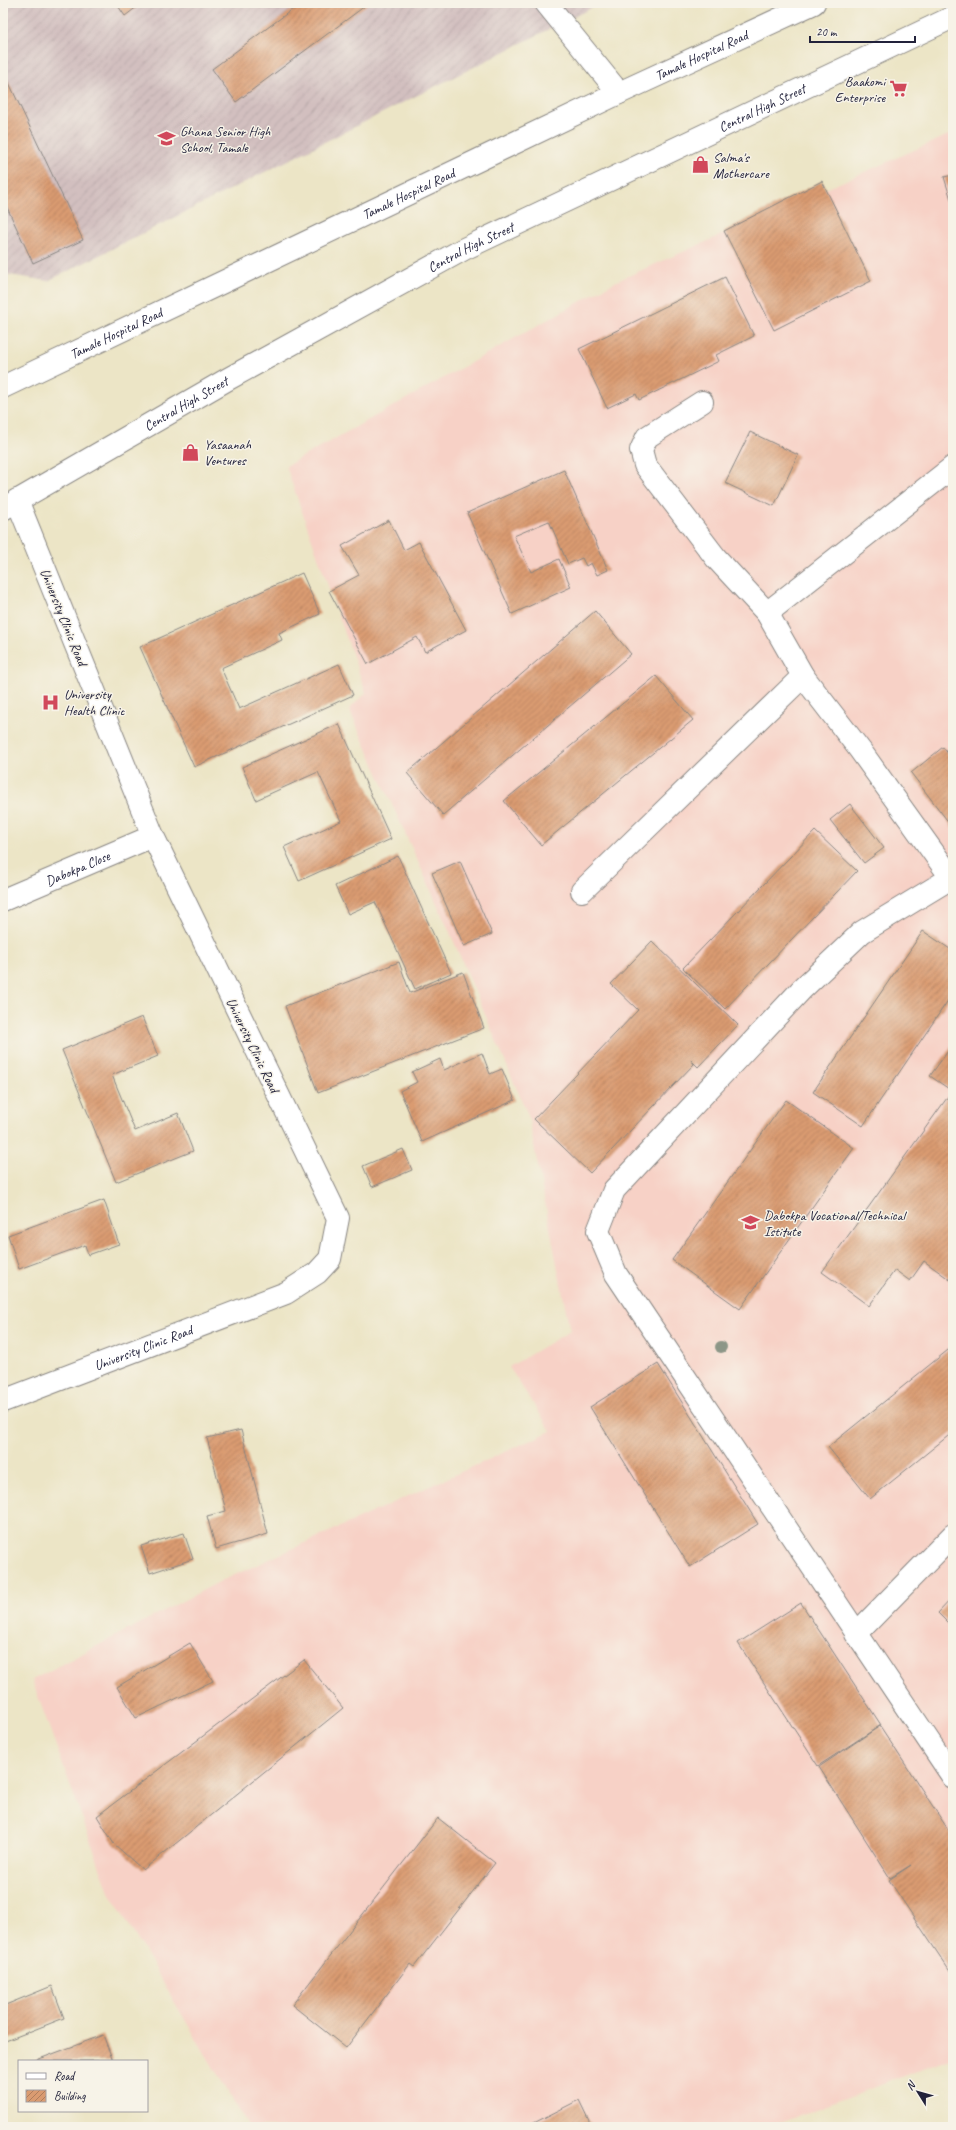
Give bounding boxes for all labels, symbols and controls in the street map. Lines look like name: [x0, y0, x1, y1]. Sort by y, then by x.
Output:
scale bar: [810, 18, 915, 44]
text: 20 m: [816, 24, 838, 40]
street label: Tamale Hospital Road: [652, 26, 753, 84]
place label: Baakomi Enterprise: [835, 73, 887, 106]
street label: Central High Street: [716, 79, 810, 136]
supermarket icon: Baakomi Enterprise: [888, 79, 908, 99]
place label: Ghana Senior High School, Tamale: [180, 123, 271, 156]
school or university icon: Ghana Senior High School, Tamale: [157, 129, 177, 149]
place label: Salma's Mothercare: [713, 149, 770, 182]
shop icon: Salma's Mothercare: [690, 155, 710, 175]
street label: Tamale Hospital Road: [360, 164, 460, 223]
street label: Central High Street: [425, 218, 519, 276]
street label: Tamale Hospital Road: [67, 303, 167, 363]
street label: Central High Street: [141, 372, 233, 435]
place label: Yasaanah Ventures: [204, 436, 252, 469]
shop icon: Yasaanah Ventures: [181, 442, 201, 462]
street label: University Clinic Road: [36, 566, 92, 671]
place label: University Health Clinic: [64, 686, 125, 719]
hospital icon: University Health Clinic: [41, 692, 61, 712]
street label: Dabokpa Close: [43, 847, 114, 890]
street label: University Clinic Road: [222, 995, 284, 1098]
place label: Dabokpa Vocational/Technical Istitute: [764, 1207, 907, 1240]
school or university icon: Dabokpa Vocational/Technical Istitute: [741, 1213, 761, 1233]
street label: University Clinic Road: [92, 1321, 197, 1374]
legend: [18, 2060, 148, 2112]
text: Road: [54, 2068, 76, 2084]
north arrow: [898, 2072, 938, 2112]
text: N: [902, 2077, 919, 2093]
text: Building: [54, 2088, 86, 2104]

